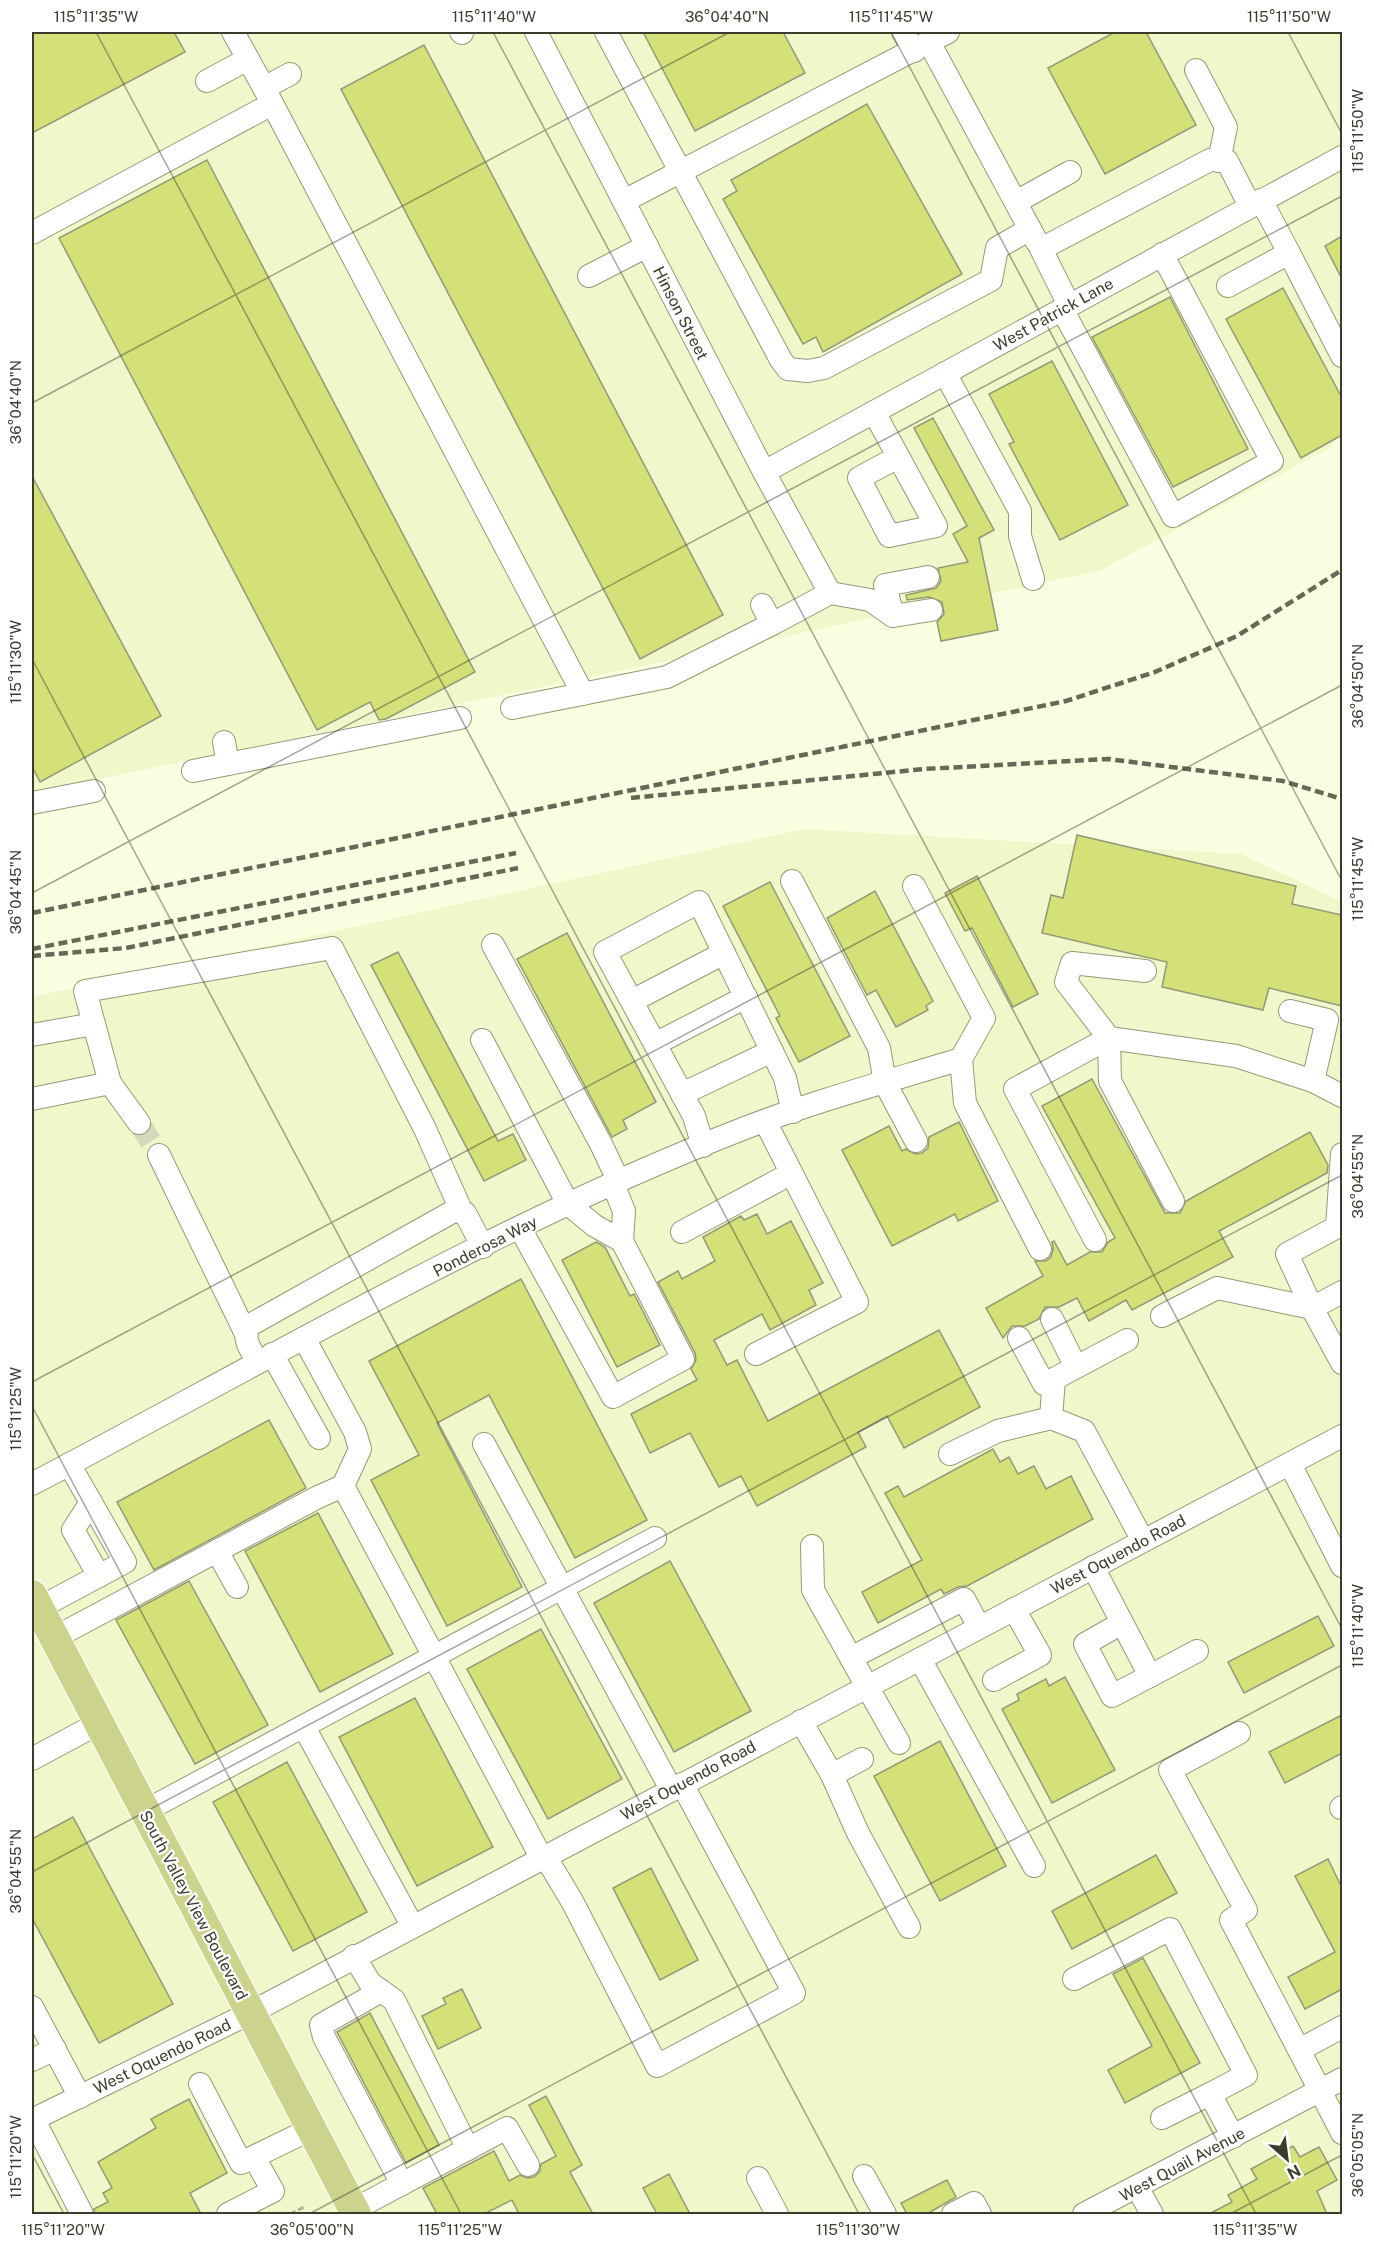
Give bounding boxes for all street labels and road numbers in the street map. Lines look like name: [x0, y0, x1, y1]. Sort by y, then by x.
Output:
street label: Hinson Street: [649, 263, 712, 363]
street label: West Patrick Lane: [990, 274, 1117, 355]
street label: Ponderosa Way: [430, 1212, 541, 1281]
street label: West Oquendo Road: [1047, 1511, 1189, 1598]
street label: West Oquendo Road: [617, 1737, 759, 1824]
street label: South Valley View Boulevard: [135, 1807, 252, 2003]
street label: West Oquendo Road: [90, 2015, 234, 2098]
street label: West Quail Avenue: [1116, 2123, 1248, 2206]

